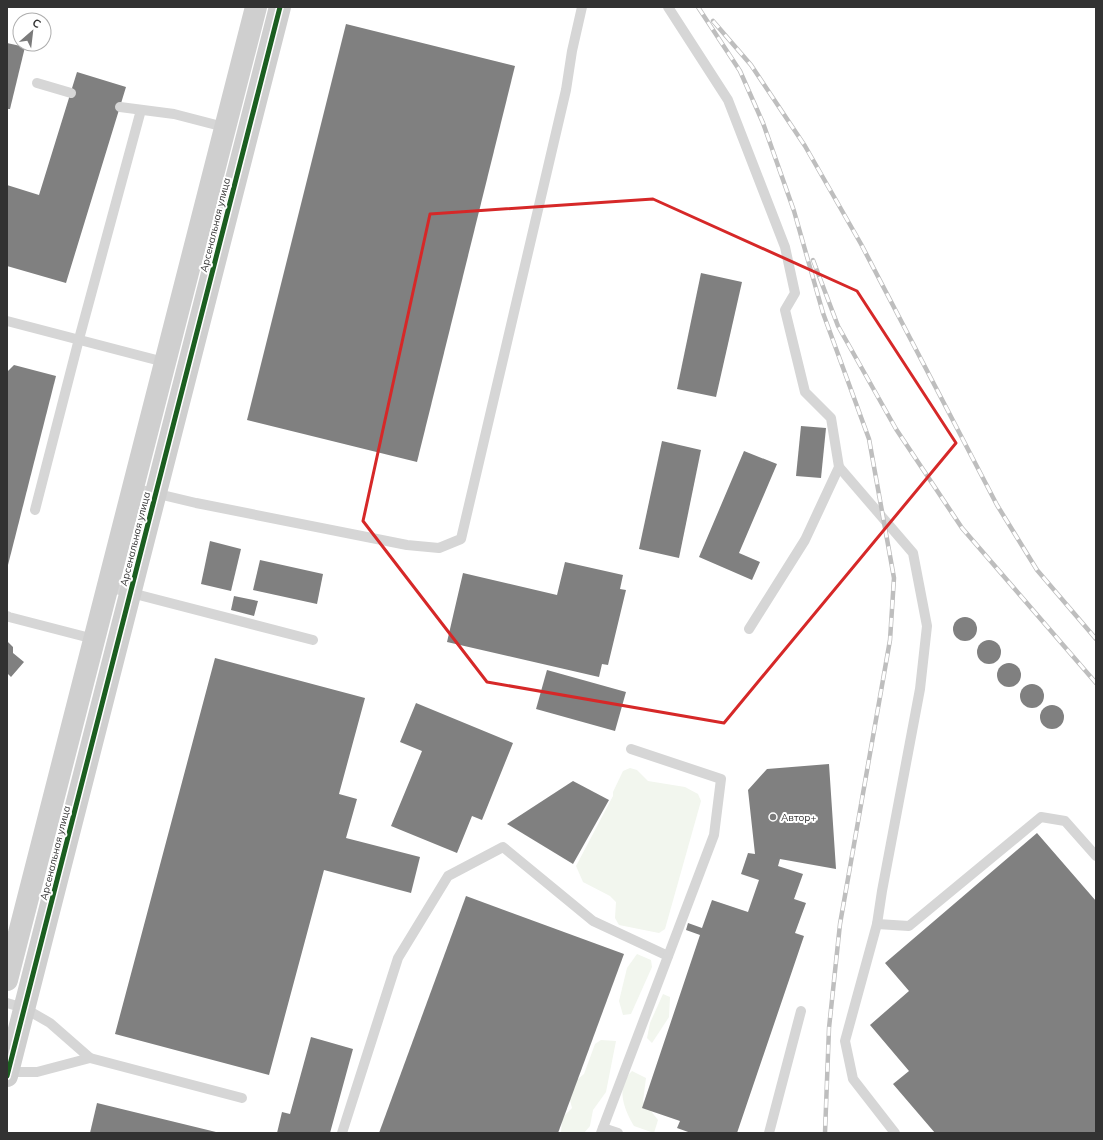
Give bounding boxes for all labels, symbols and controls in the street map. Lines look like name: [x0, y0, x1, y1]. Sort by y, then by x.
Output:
north arrow: [12, 12, 52, 52]
text: С: [30, 15, 44, 31]
street label: Арсенальная улица: [197, 176, 233, 274]
street label: Арсенальная улица: [117, 490, 153, 588]
street label: Арсенальная улица: [37, 804, 73, 902]
place label: Автор+: [781, 811, 816, 824]
marker: Автор+: [768, 812, 778, 822]

